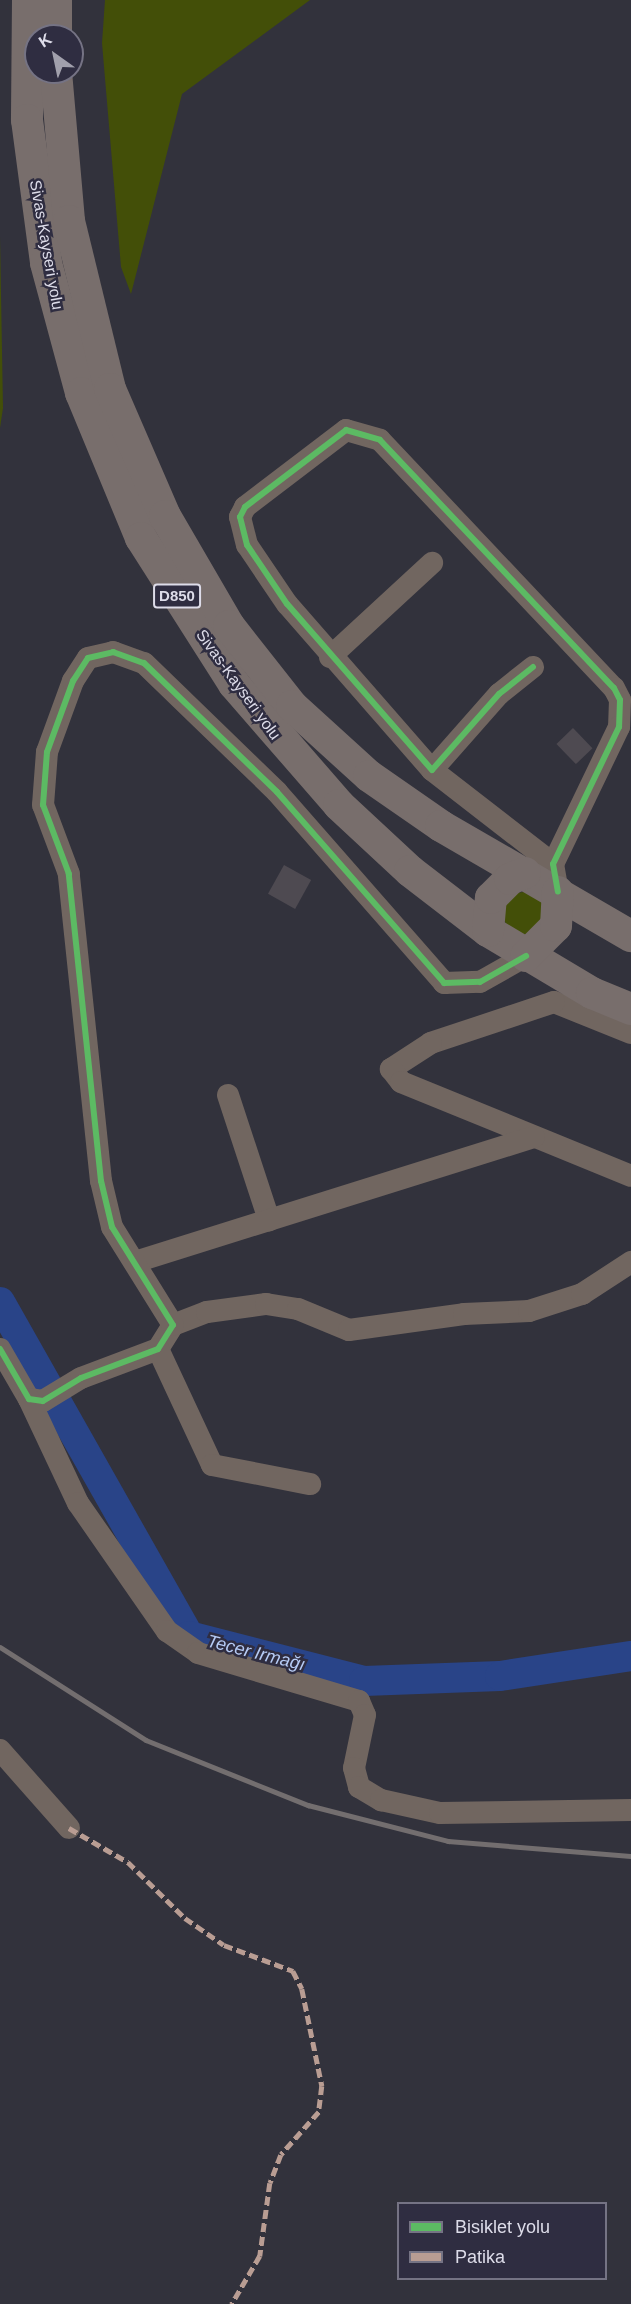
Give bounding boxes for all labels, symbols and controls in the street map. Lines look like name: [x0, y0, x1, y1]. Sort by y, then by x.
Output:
north arrow: [24, 24, 84, 84]
text: K: [36, 30, 54, 50]
street label: Sivas-Kayseri yolu: [25, 179, 67, 311]
road number: D850: [153, 584, 201, 608]
street label: Sivas-Kayseri yolu: [192, 626, 284, 744]
water label: Tecer Irmağı: [205, 1630, 307, 1676]
legend: [397, 2202, 607, 2280]
text: Bisiklet yolu: [455, 2217, 550, 2237]
text: Patika: [455, 2247, 505, 2267]

